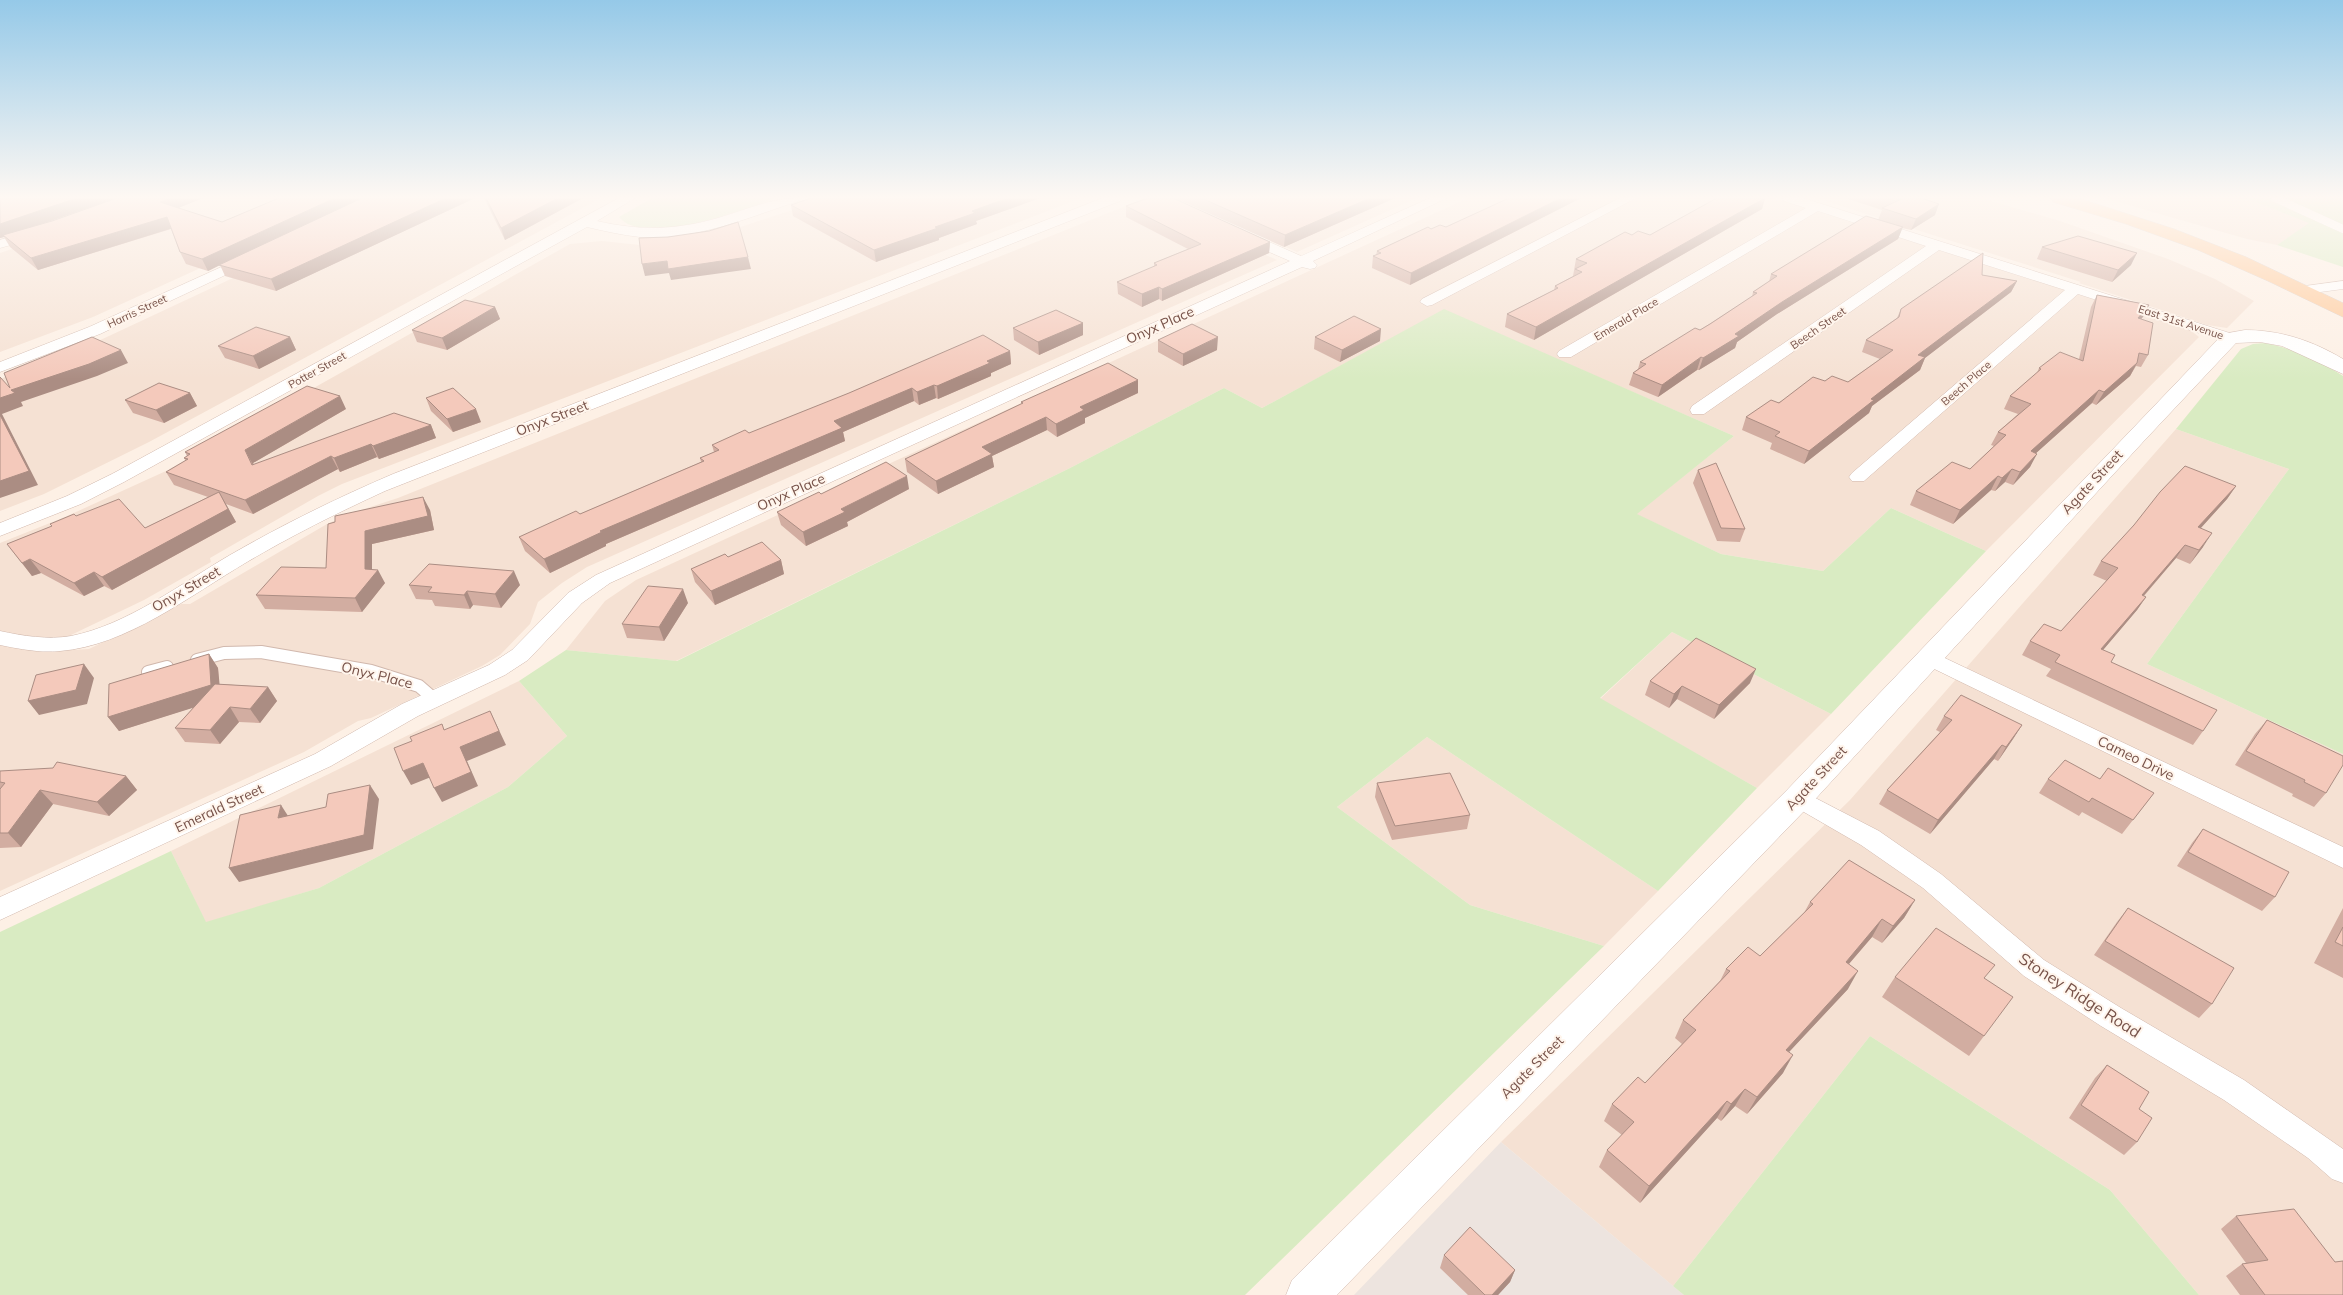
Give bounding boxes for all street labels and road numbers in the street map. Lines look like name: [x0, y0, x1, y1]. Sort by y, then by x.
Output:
street label: Harris Street: [105, 291, 169, 331]
street label: Emerald Place: [1591, 294, 1661, 344]
street label: Onyx Place: [1123, 302, 1197, 348]
street label: East 31st Avenue: [2137, 302, 2225, 342]
street label: Beech Street: [1788, 304, 1849, 352]
street label: Potter Street: [286, 348, 348, 392]
street label: Beech Place: [1938, 357, 1994, 409]
street label: Onyx Street: [513, 396, 591, 440]
street label: Agate Street: [2057, 446, 2127, 518]
street label: Onyx Place: [754, 469, 828, 515]
street label: Onyx Street: [149, 562, 224, 616]
street label: Onyx Place: [340, 657, 414, 693]
street label: Cameo Drive: [2095, 732, 2177, 784]
street label: Agate Street: [1781, 742, 1851, 814]
street label: Emerald Street: [172, 780, 266, 836]
street label: Stoney Ridge Road: [2015, 948, 2145, 1042]
street label: Agate Street: [1497, 1032, 1567, 1102]

